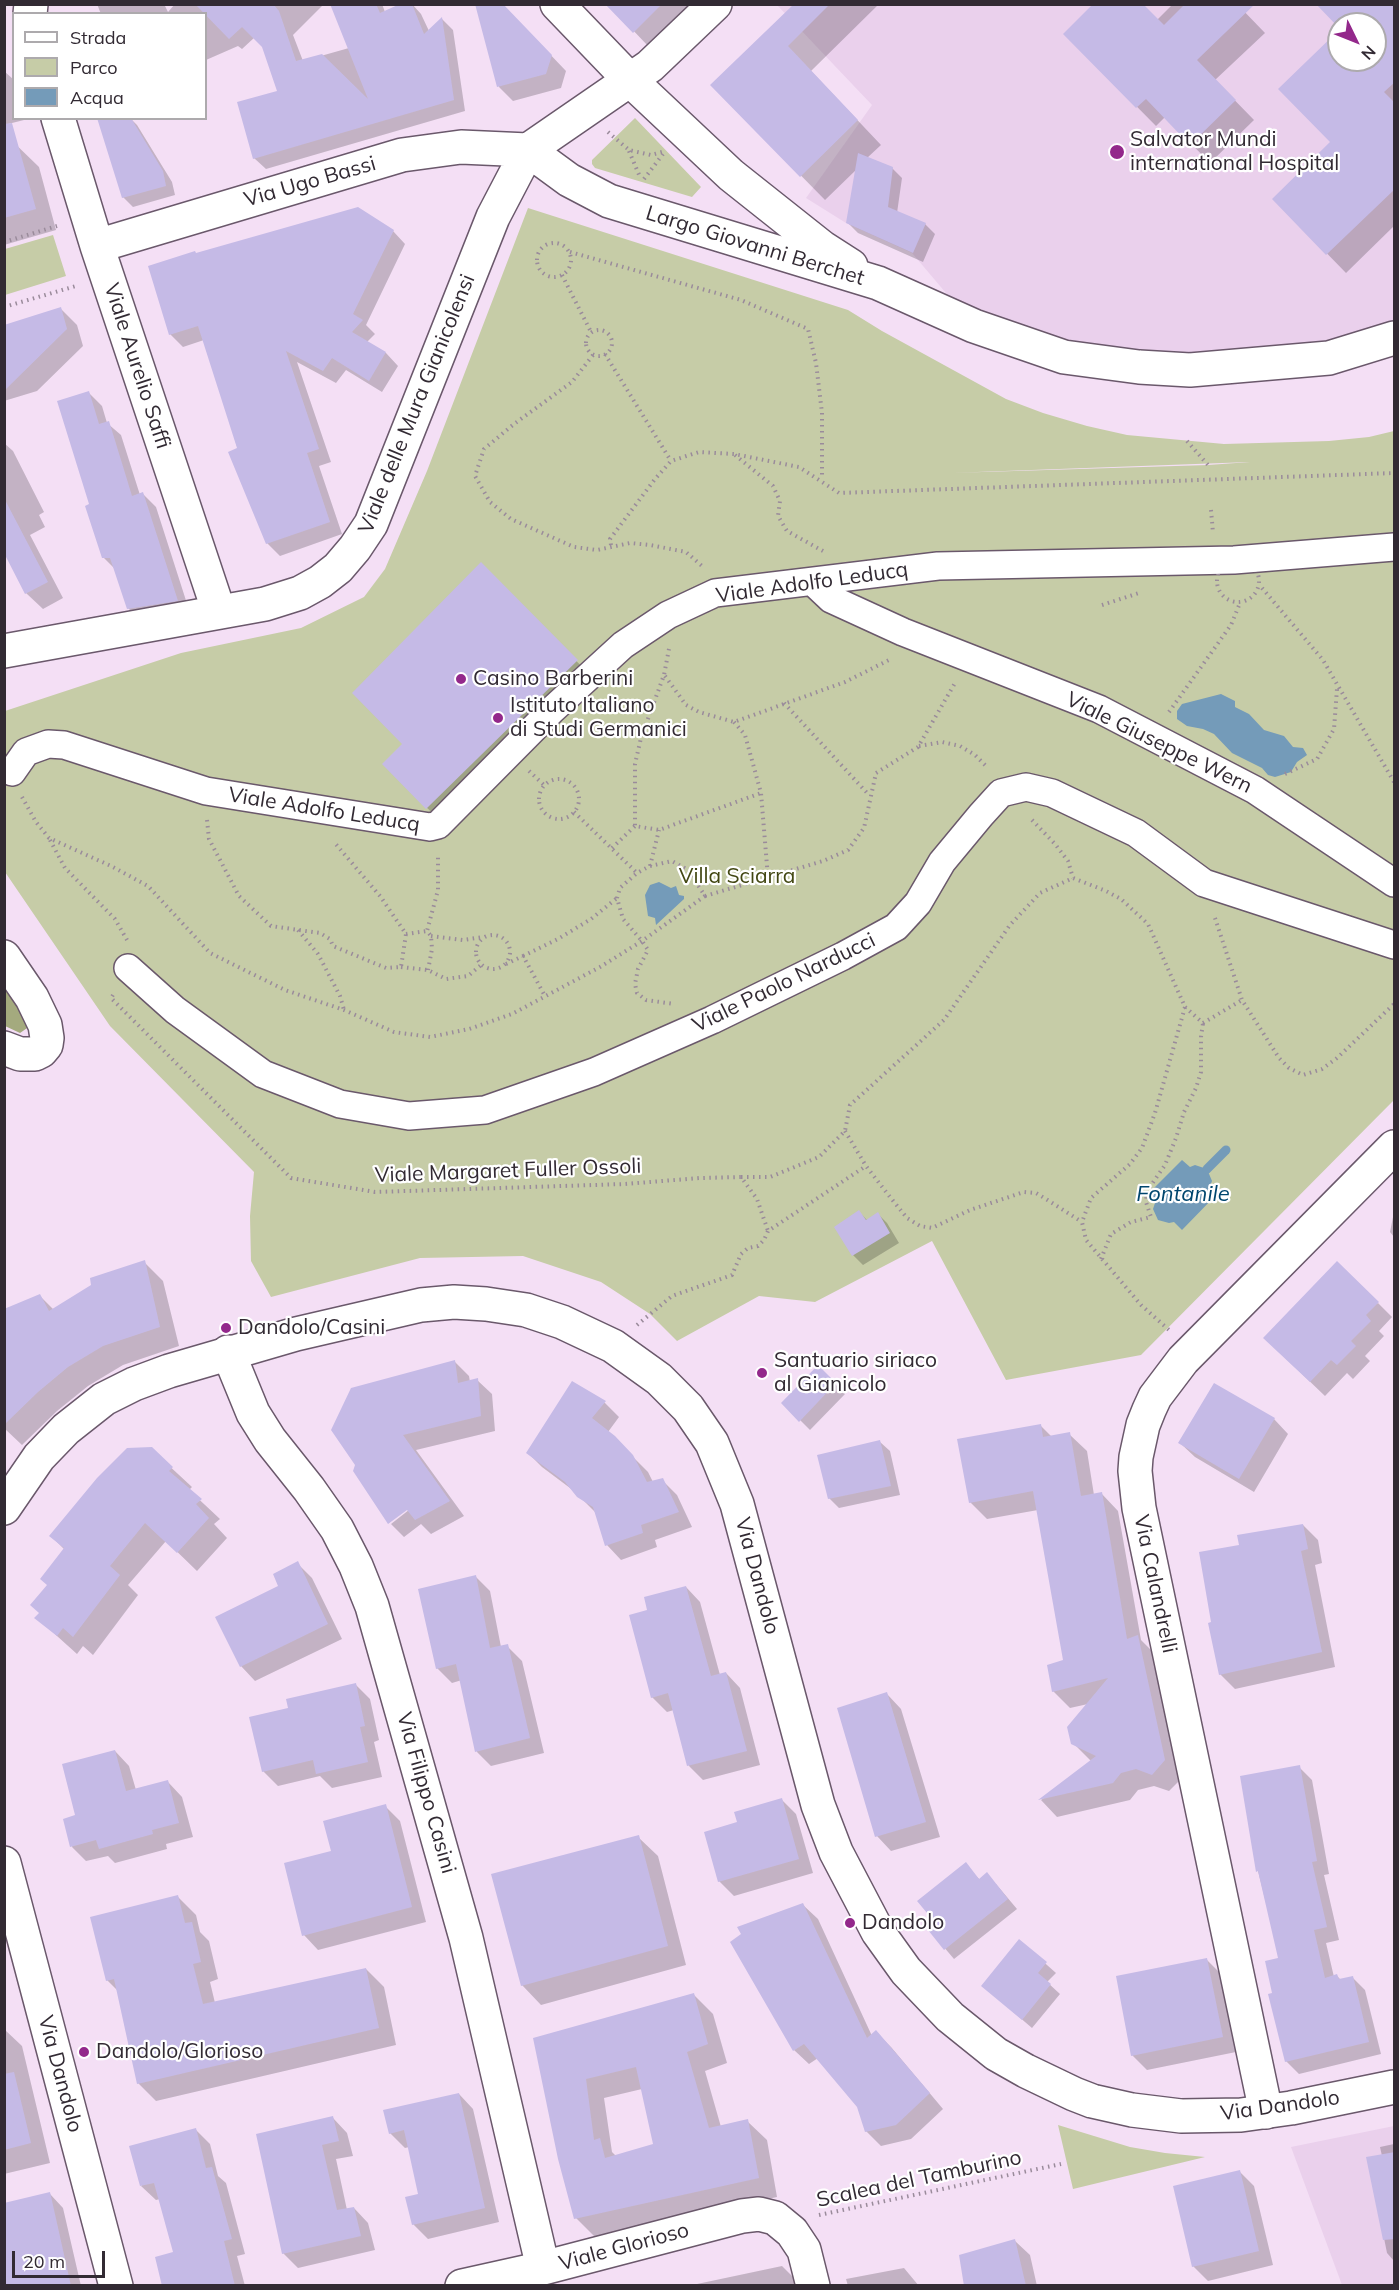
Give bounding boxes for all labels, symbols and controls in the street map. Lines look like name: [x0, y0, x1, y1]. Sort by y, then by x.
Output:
legend: [12, 12, 207, 120]
north arrow: [1327, 12, 1387, 72]
text: Strada: [70, 26, 126, 49]
text: N: [1357, 42, 1380, 64]
text: Parco: [70, 56, 118, 79]
text: Acqua: [70, 86, 124, 109]
place label: Salvator Mundi international Hospital: [1130, 127, 1339, 177]
marker: Salvator Mundi international Hospital: [1108, 143, 1126, 161]
street label: Via Ugo Bassi: [241, 151, 379, 213]
street label: Largo Giovanni Berchet: [643, 201, 867, 291]
street label: Viale delle Mura Gianicolensi: [353, 271, 481, 537]
street label: Viale Aurelio Saffi: [98, 280, 176, 452]
street label: Viale Adolfo Leducq: [714, 557, 910, 609]
place label: Casino Barberini: [473, 666, 633, 692]
marker: Casino Barberini: [454, 672, 468, 686]
street label: Viale Giuseppe Wern: [1062, 687, 1256, 799]
place label: Istituto Italiano di Studi Germanici: [510, 693, 687, 743]
marker: Istituto Italiano di Studi Germanici: [491, 711, 505, 725]
street label: Viale Adolfo Leducq: [226, 782, 422, 838]
park label: Villa Sciarra: [679, 864, 795, 890]
street label: Viale Paolo Narducci: [688, 928, 880, 1038]
street label: Viale Margaret Fuller Ossoli: [374, 1154, 642, 1188]
water label: Fontanile: [1136, 1181, 1230, 1207]
place label: Dandolo/Casini: [238, 1315, 385, 1341]
marker: Dandolo/Casini: [219, 1321, 233, 1335]
place label: Santuario siriaco al Gianicolo: [774, 1348, 937, 1398]
marker: Santuario siriaco al Gianicolo: [755, 1366, 769, 1380]
street label: Via Calandrelli: [1128, 1513, 1182, 1655]
street label: Via Dandolo: [729, 1515, 785, 1637]
street label: Via Filippo Casini: [391, 1709, 461, 1877]
place label: Dandolo: [862, 1910, 944, 1936]
marker: Dandolo: [843, 1916, 857, 1930]
street label: Via Dandolo: [32, 2013, 88, 2135]
place label: Dandolo/Glorioso: [96, 2039, 263, 2065]
marker: Dandolo/Glorioso: [77, 2045, 91, 2059]
street label: Via Dandolo: [1219, 2085, 1341, 2127]
street label: Scalea del Tamburino: [814, 2145, 1024, 2213]
street label: Viale Glorioso: [556, 2218, 692, 2276]
scale bar: [15, 2239, 108, 2277]
text: 20 m: [23, 2250, 65, 2273]

